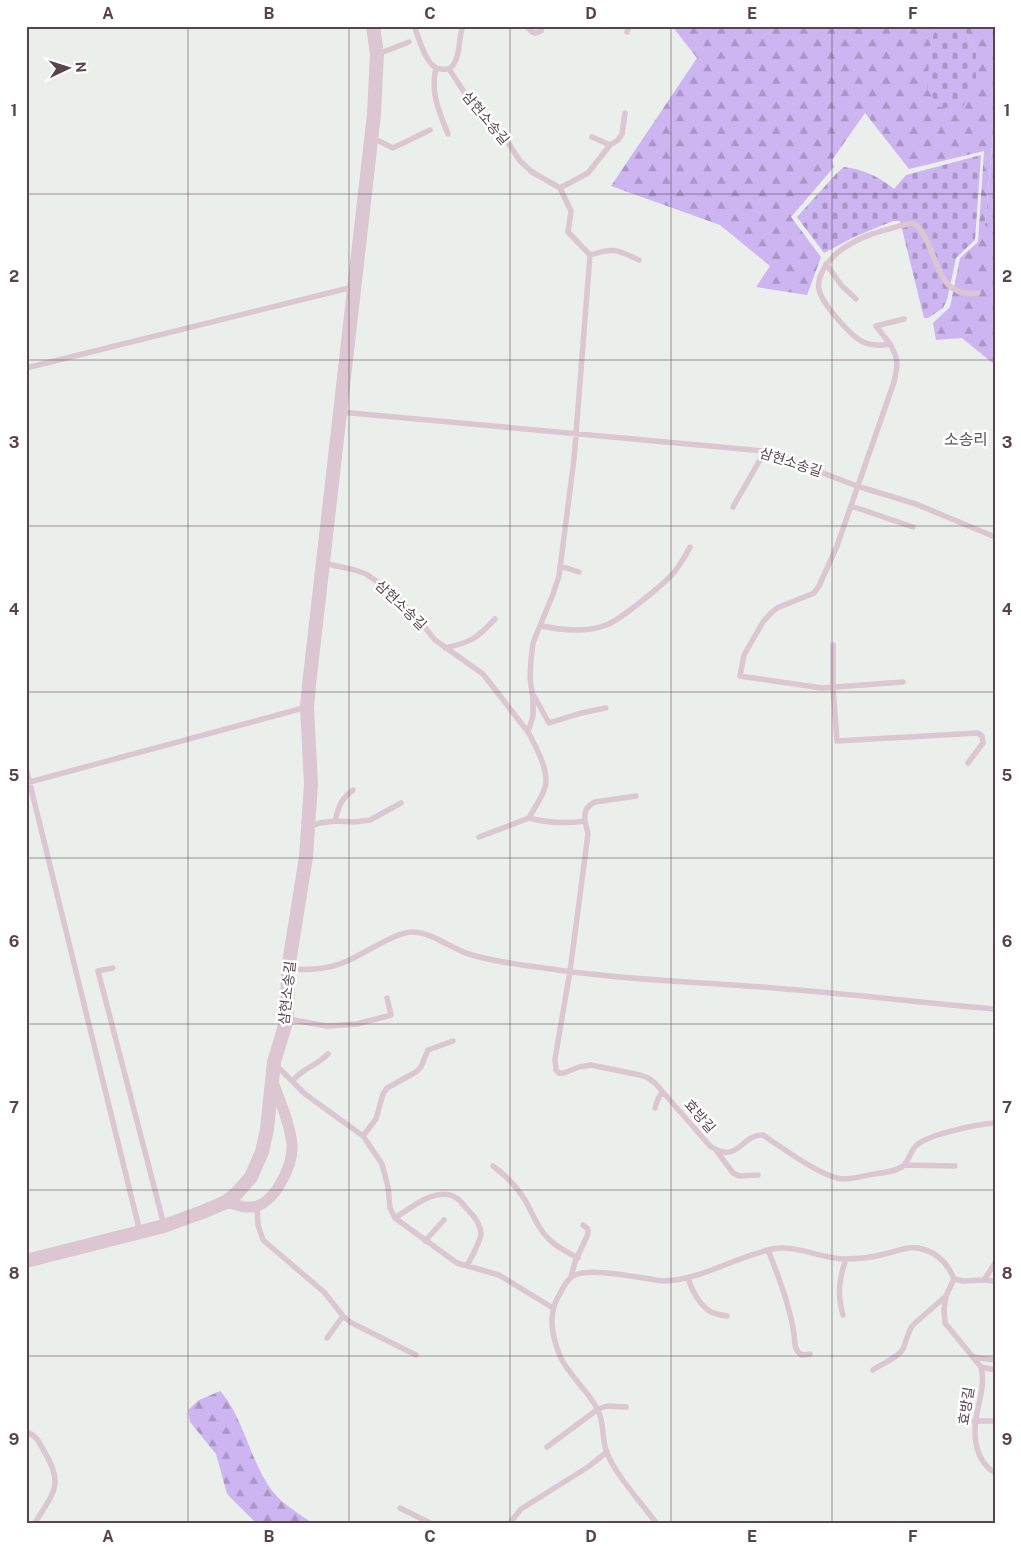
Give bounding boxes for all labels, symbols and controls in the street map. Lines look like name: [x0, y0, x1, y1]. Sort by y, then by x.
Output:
text: A: [102, 4, 114, 23]
text: B: [264, 4, 275, 23]
text: C: [424, 4, 436, 23]
text: D: [585, 4, 597, 23]
text: E: [747, 4, 757, 23]
text: F: [908, 4, 918, 23]
north arrow: [42, 42, 92, 92]
text: N: [73, 61, 89, 73]
street label: 삼현소송길: [459, 88, 513, 148]
text: 1: [11, 101, 17, 120]
text: 1: [1004, 101, 1010, 120]
text: 2: [9, 267, 19, 286]
text: 2: [1002, 267, 1012, 286]
district label: 소송리: [944, 430, 988, 449]
text: 3: [9, 433, 19, 452]
text: 3: [1002, 433, 1012, 452]
street label: 삼현소송길: [758, 444, 824, 480]
street label: 삼현소송길: [372, 577, 430, 633]
text: 4: [9, 600, 20, 619]
text: 4: [1002, 600, 1013, 619]
text: 5: [9, 766, 20, 785]
text: 5: [1002, 766, 1013, 785]
text: 6: [9, 932, 19, 951]
text: 6: [1002, 932, 1012, 951]
street label: 삼현소송길: [276, 960, 298, 1026]
street label: 효방길: [681, 1096, 719, 1136]
text: 7: [9, 1098, 19, 1117]
text: 7: [1002, 1098, 1012, 1117]
text: 8: [9, 1264, 20, 1283]
text: 8: [1002, 1264, 1013, 1283]
street label: 효방길: [955, 1386, 977, 1426]
text: 9: [9, 1430, 19, 1449]
text: 9: [1002, 1430, 1012, 1449]
text: A: [102, 1527, 114, 1546]
text: B: [264, 1527, 275, 1546]
text: C: [424, 1527, 436, 1546]
text: D: [585, 1527, 597, 1546]
text: E: [747, 1527, 757, 1546]
text: F: [908, 1527, 918, 1546]

